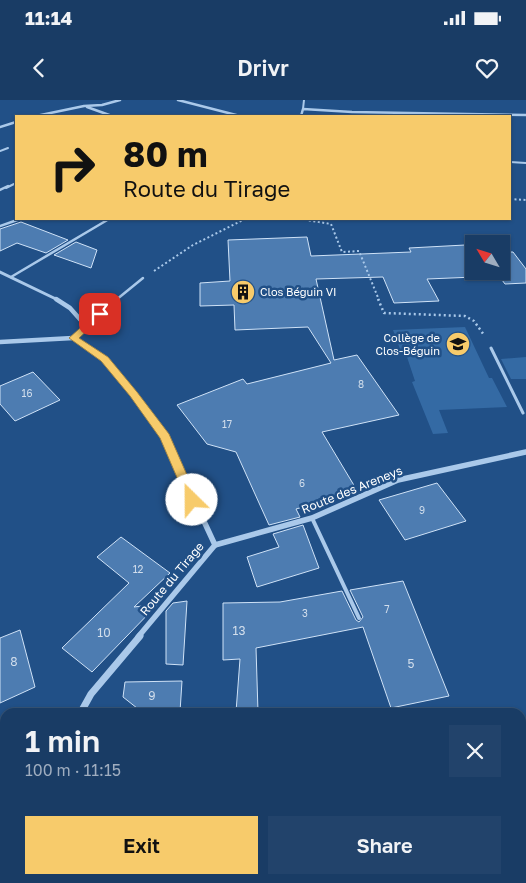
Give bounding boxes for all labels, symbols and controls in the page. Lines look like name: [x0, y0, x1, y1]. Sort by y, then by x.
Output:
text: 11:14: [25, 6, 72, 29]
icon: back: [25, 54, 53, 82]
text: Drivr: [237, 54, 289, 81]
icon: heart: [473, 54, 501, 82]
text: 80 m: [123, 133, 208, 175]
icon: right: [40, 135, 105, 200]
text: Route du Tirage: [123, 175, 290, 202]
north arrow: [465, 235, 510, 280]
map controls: [465, 235, 510, 280]
building icon: Clos Béguin VI: [230, 279, 256, 305]
place label: Clos Béguin VI: [260, 285, 337, 298]
pin: [79, 293, 121, 335]
icon: arrive: [86, 300, 114, 328]
place label: Collège de Clos-Béguin: [376, 331, 440, 357]
school or university icon: Collège de Clos-Béguin: [445, 331, 471, 357]
house number: 8: [358, 378, 364, 390]
house number: 16: [22, 387, 32, 399]
house number: 17: [222, 418, 232, 430]
street label: Route des Areneys: [299, 462, 405, 517]
position arrow: [165, 473, 217, 525]
house number: 6: [299, 477, 305, 489]
house number: 9: [419, 504, 425, 516]
street label: Route du Tirage: [137, 539, 207, 618]
house number: 12: [133, 563, 144, 575]
house number: 7: [384, 603, 390, 615]
house number: 3: [302, 607, 308, 619]
house number: 13: [233, 623, 245, 638]
house number: 10: [97, 625, 111, 640]
house number: 8: [10, 654, 18, 669]
house number: 5: [408, 656, 415, 671]
house number: 9: [148, 688, 156, 703]
text: 1 min: [25, 723, 100, 759]
button: close: [449, 725, 501, 777]
text: 100 m · 11:15: [25, 760, 121, 780]
button: Exit: [25, 816, 258, 874]
button: Share: [268, 816, 501, 874]

